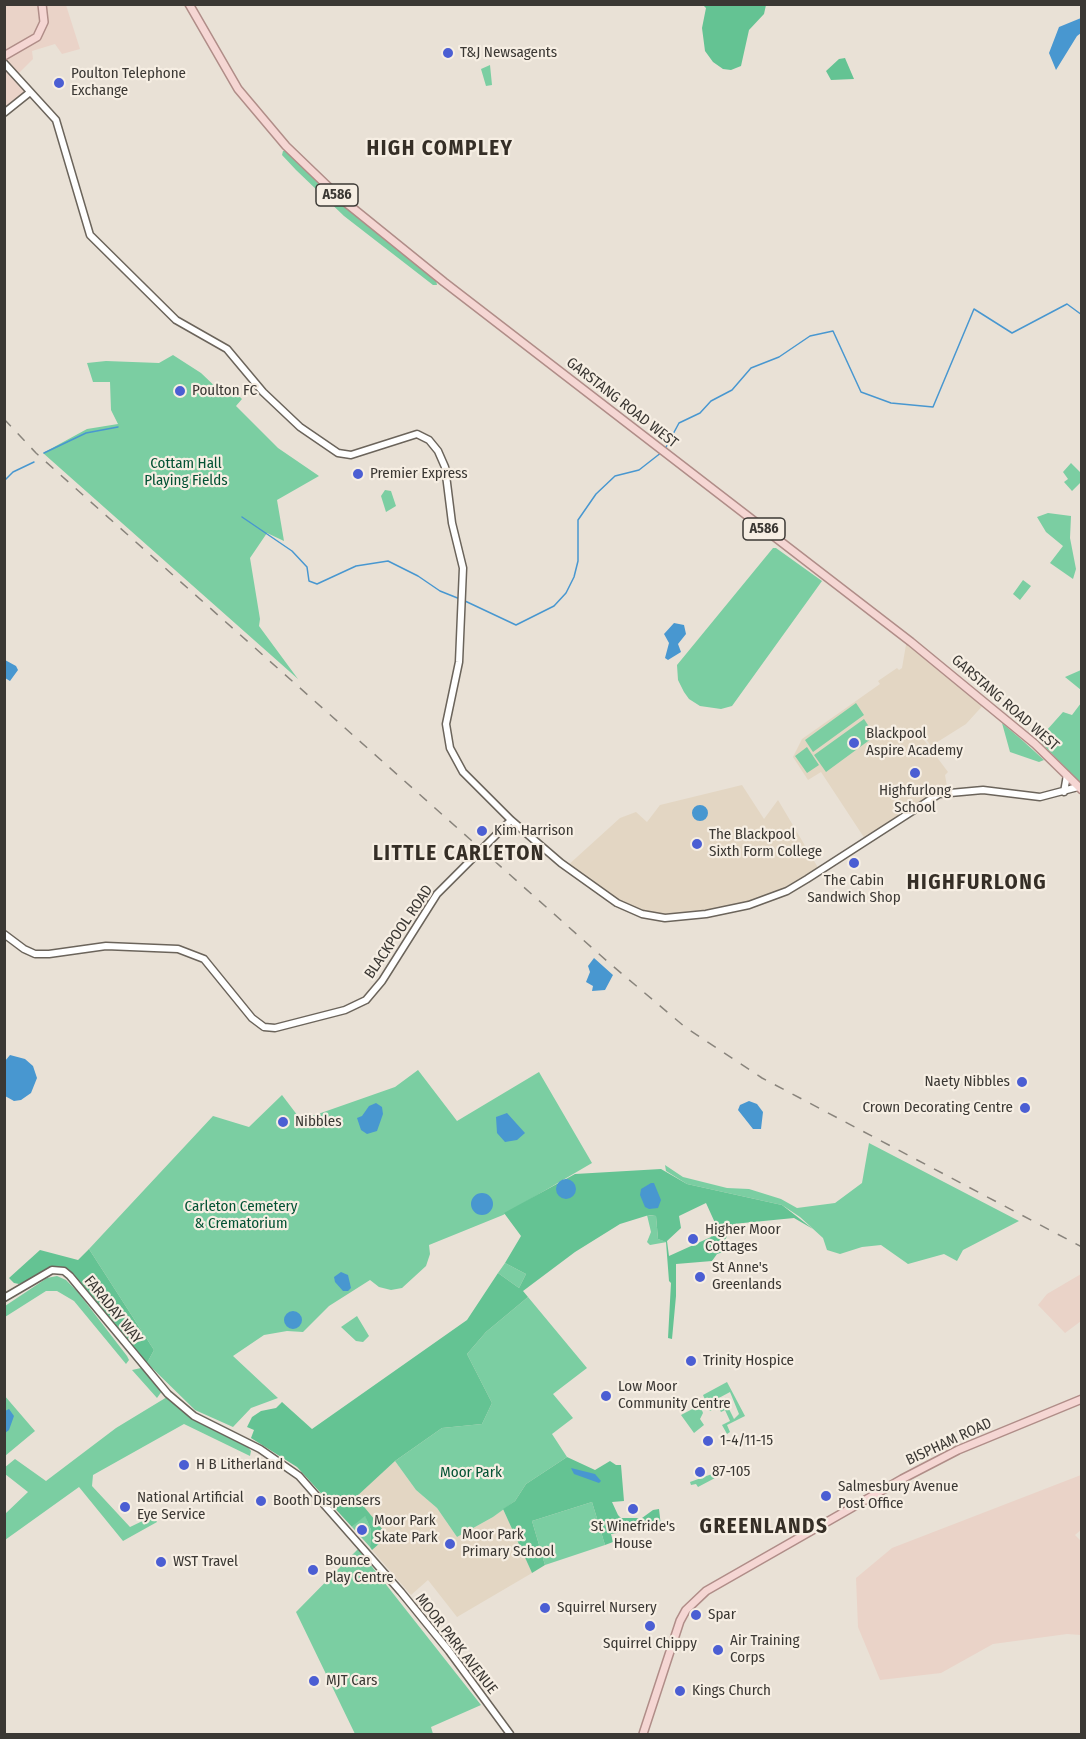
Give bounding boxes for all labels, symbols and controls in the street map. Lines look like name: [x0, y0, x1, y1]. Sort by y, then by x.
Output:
place label: T&J Newsagents: [460, 44, 557, 62]
marker: T&J Newsagents: [441, 46, 455, 60]
place label: Poulton Telephone Exchange: [71, 65, 186, 100]
marker: Poulton Telephone Exchange: [52, 76, 66, 90]
district label: HIGH COMPLEY: [367, 136, 513, 162]
road number: A586: [316, 184, 358, 206]
street label: GARSTANG ROAD WEST: [563, 354, 681, 452]
place label: Poulton FC: [192, 382, 257, 400]
marker: Poulton FC: [173, 384, 187, 398]
park label: Cottam Hall Playing Fields: [144, 455, 228, 490]
place label: Premier Express: [370, 465, 468, 483]
marker: Premier Express: [351, 467, 365, 481]
road number: A586: [743, 518, 785, 540]
street label: GARSTANG ROAD WEST: [948, 651, 1062, 755]
place label: Blackpool Aspire Academy: [866, 725, 963, 760]
marker: Blackpool Aspire Academy: [847, 736, 861, 750]
marker: Highfurlong School: [908, 766, 922, 780]
place label: Highfurlong School: [879, 782, 951, 817]
place label: Kim Harrison: [494, 822, 574, 840]
marker: Kim Harrison: [475, 824, 489, 838]
place label: The Blackpool Sixth Form College: [709, 826, 822, 861]
marker: The Blackpool Sixth Form College: [690, 837, 704, 851]
district label: LITTLE CARLETON: [373, 841, 545, 867]
marker: The Cabin Sandwich Shop: [847, 856, 861, 870]
district label: HIGHFURLONG: [907, 870, 1047, 896]
place label: The Cabin Sandwich Shop: [807, 872, 901, 907]
street label: BLACKPOOL ROAD: [361, 882, 437, 982]
place label: Naety Nibbles: [925, 1073, 1010, 1091]
marker: Naety Nibbles: [1015, 1075, 1029, 1089]
place label: Crown Decorating Centre: [862, 1099, 1013, 1117]
marker: Crown Decorating Centre: [1018, 1101, 1032, 1115]
place label: Nibbles: [295, 1113, 342, 1131]
marker: Nibbles: [276, 1115, 290, 1129]
park label: Carleton Cemetery & Crematorium: [184, 1198, 298, 1233]
place label: Higher Moor Cottages: [705, 1221, 781, 1256]
marker: Higher Moor Cottages: [686, 1232, 700, 1246]
place label: St Anne's Greenlands: [712, 1259, 782, 1294]
marker: St Anne's Greenlands: [693, 1270, 707, 1284]
street label: FARADAY WAY: [80, 1272, 146, 1348]
place label: Trinity Hospice: [703, 1352, 794, 1370]
marker: Trinity Hospice: [684, 1354, 698, 1368]
place label: Low Moor Community Centre: [618, 1378, 731, 1413]
marker: Low Moor Community Centre: [599, 1389, 613, 1403]
street label: BISPHAM ROAD: [903, 1414, 995, 1470]
place label: 1-4/11-15: [720, 1432, 773, 1450]
marker: 1-4/11-15: [701, 1434, 715, 1448]
place label: H B Litherland: [196, 1456, 283, 1474]
marker: H B Litherland: [177, 1458, 191, 1472]
place label: 87-105: [712, 1463, 750, 1481]
park label: Moor Park: [440, 1464, 502, 1482]
marker: 87-105: [693, 1465, 707, 1479]
place label: Salmesbury Avenue Post Office: [838, 1478, 958, 1513]
place label: National Artificial Eye Service: [137, 1489, 244, 1524]
marker: Salmesbury Avenue Post Office: [819, 1489, 833, 1503]
place label: Booth Dispensers: [273, 1492, 381, 1510]
marker: Booth Dispensers: [254, 1494, 268, 1508]
marker: National Artificial Eye Service: [118, 1500, 132, 1514]
marker: St Winefride's House: [626, 1502, 640, 1516]
place label: Moor Park Skate Park: [374, 1512, 438, 1547]
district label: GREENLANDS: [700, 1514, 828, 1540]
place label: St Winefride's House: [591, 1518, 675, 1553]
marker: Moor Park Skate Park: [355, 1523, 369, 1537]
place label: Moor Park Primary School: [462, 1526, 554, 1561]
marker: Moor Park Primary School: [443, 1537, 457, 1551]
place label: Bounce Play Centre: [325, 1552, 394, 1587]
place label: WST Travel: [173, 1553, 238, 1571]
marker: WST Travel: [154, 1555, 168, 1569]
marker: Bounce Play Centre: [306, 1563, 320, 1577]
street label: MOOR PARK AVENUE: [411, 1590, 501, 1698]
place label: Squirrel Nursery: [557, 1599, 657, 1617]
marker: Squirrel Nursery: [538, 1601, 552, 1615]
place label: Spar: [708, 1606, 736, 1624]
marker: Spar: [689, 1608, 703, 1622]
marker: Squirrel Chippy: [643, 1619, 657, 1633]
place label: Air Training Corps: [730, 1632, 799, 1667]
place label: Squirrel Chippy: [603, 1635, 697, 1653]
marker: Air Training Corps: [711, 1643, 725, 1657]
place label: MJT Cars: [326, 1672, 377, 1690]
marker: MJT Cars: [307, 1674, 321, 1688]
place label: Kings Church: [692, 1682, 771, 1700]
marker: Kings Church: [673, 1684, 687, 1698]

